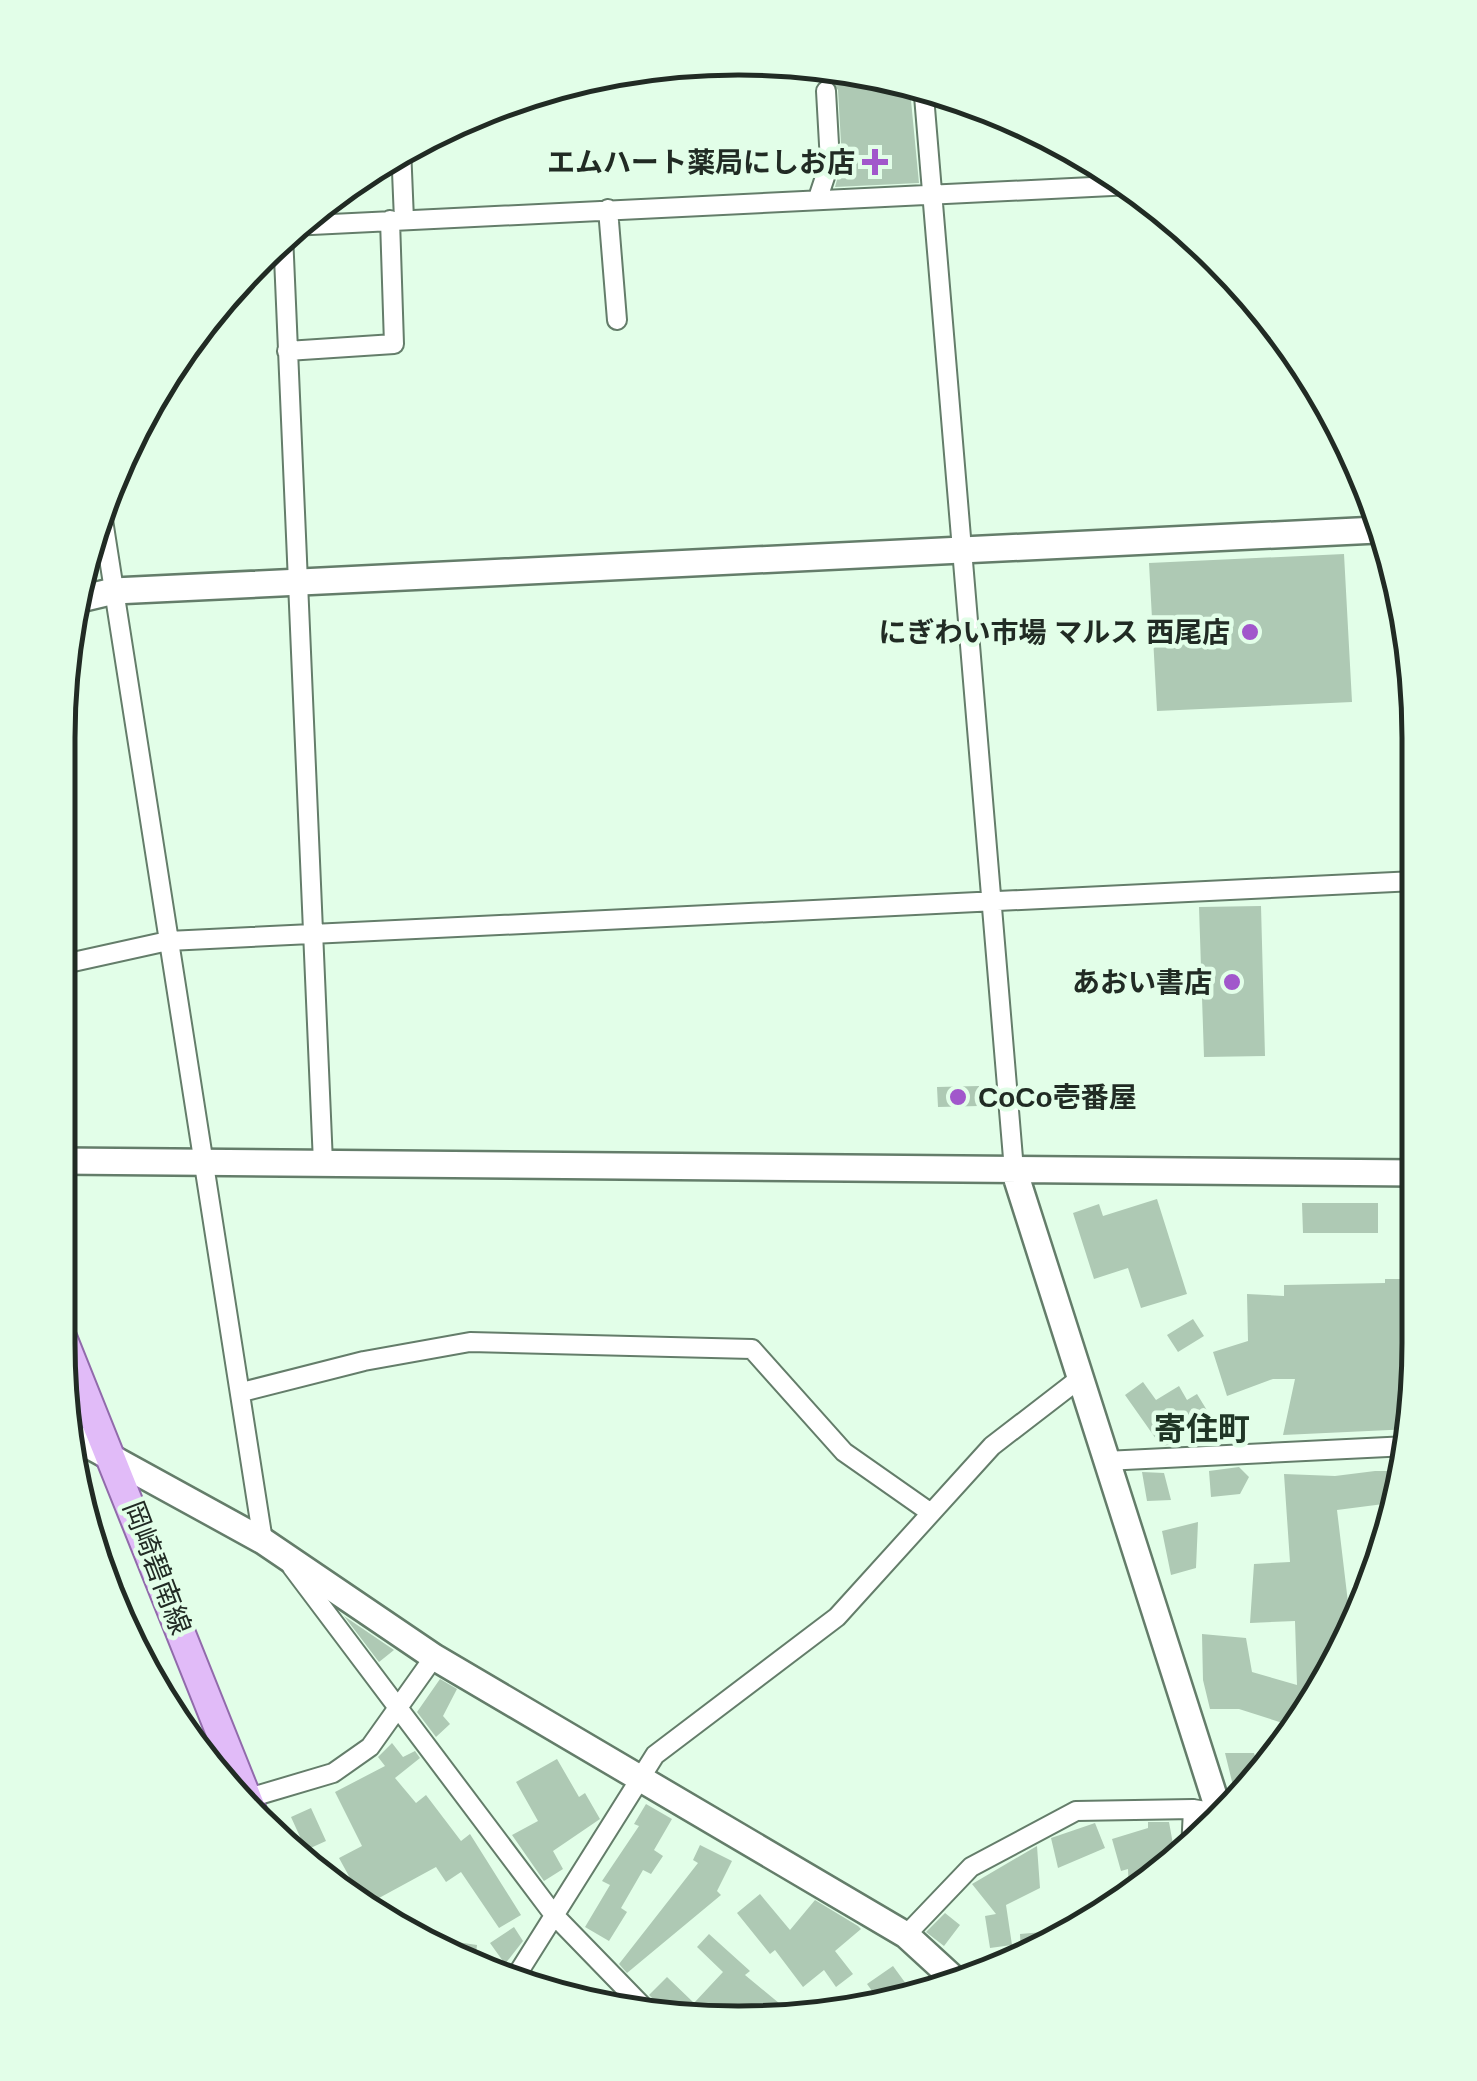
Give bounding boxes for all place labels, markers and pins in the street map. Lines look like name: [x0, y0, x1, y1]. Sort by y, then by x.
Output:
place label: エムハート薬局にしお店: [547, 147, 855, 178]
marker: エムハート薬局にしお店: [864, 151, 886, 173]
place label: にぎわい市場 マルス 西尾店: [878, 617, 1230, 648]
marker: にぎわい市場 マルス 西尾店: [1239, 621, 1261, 643]
place label: あおい書店: [1072, 967, 1212, 998]
marker: あおい書店: [1221, 971, 1243, 993]
place label: CoCo壱番屋: [978, 1082, 1137, 1113]
marker: CoCo壱番屋: [947, 1086, 969, 1108]

